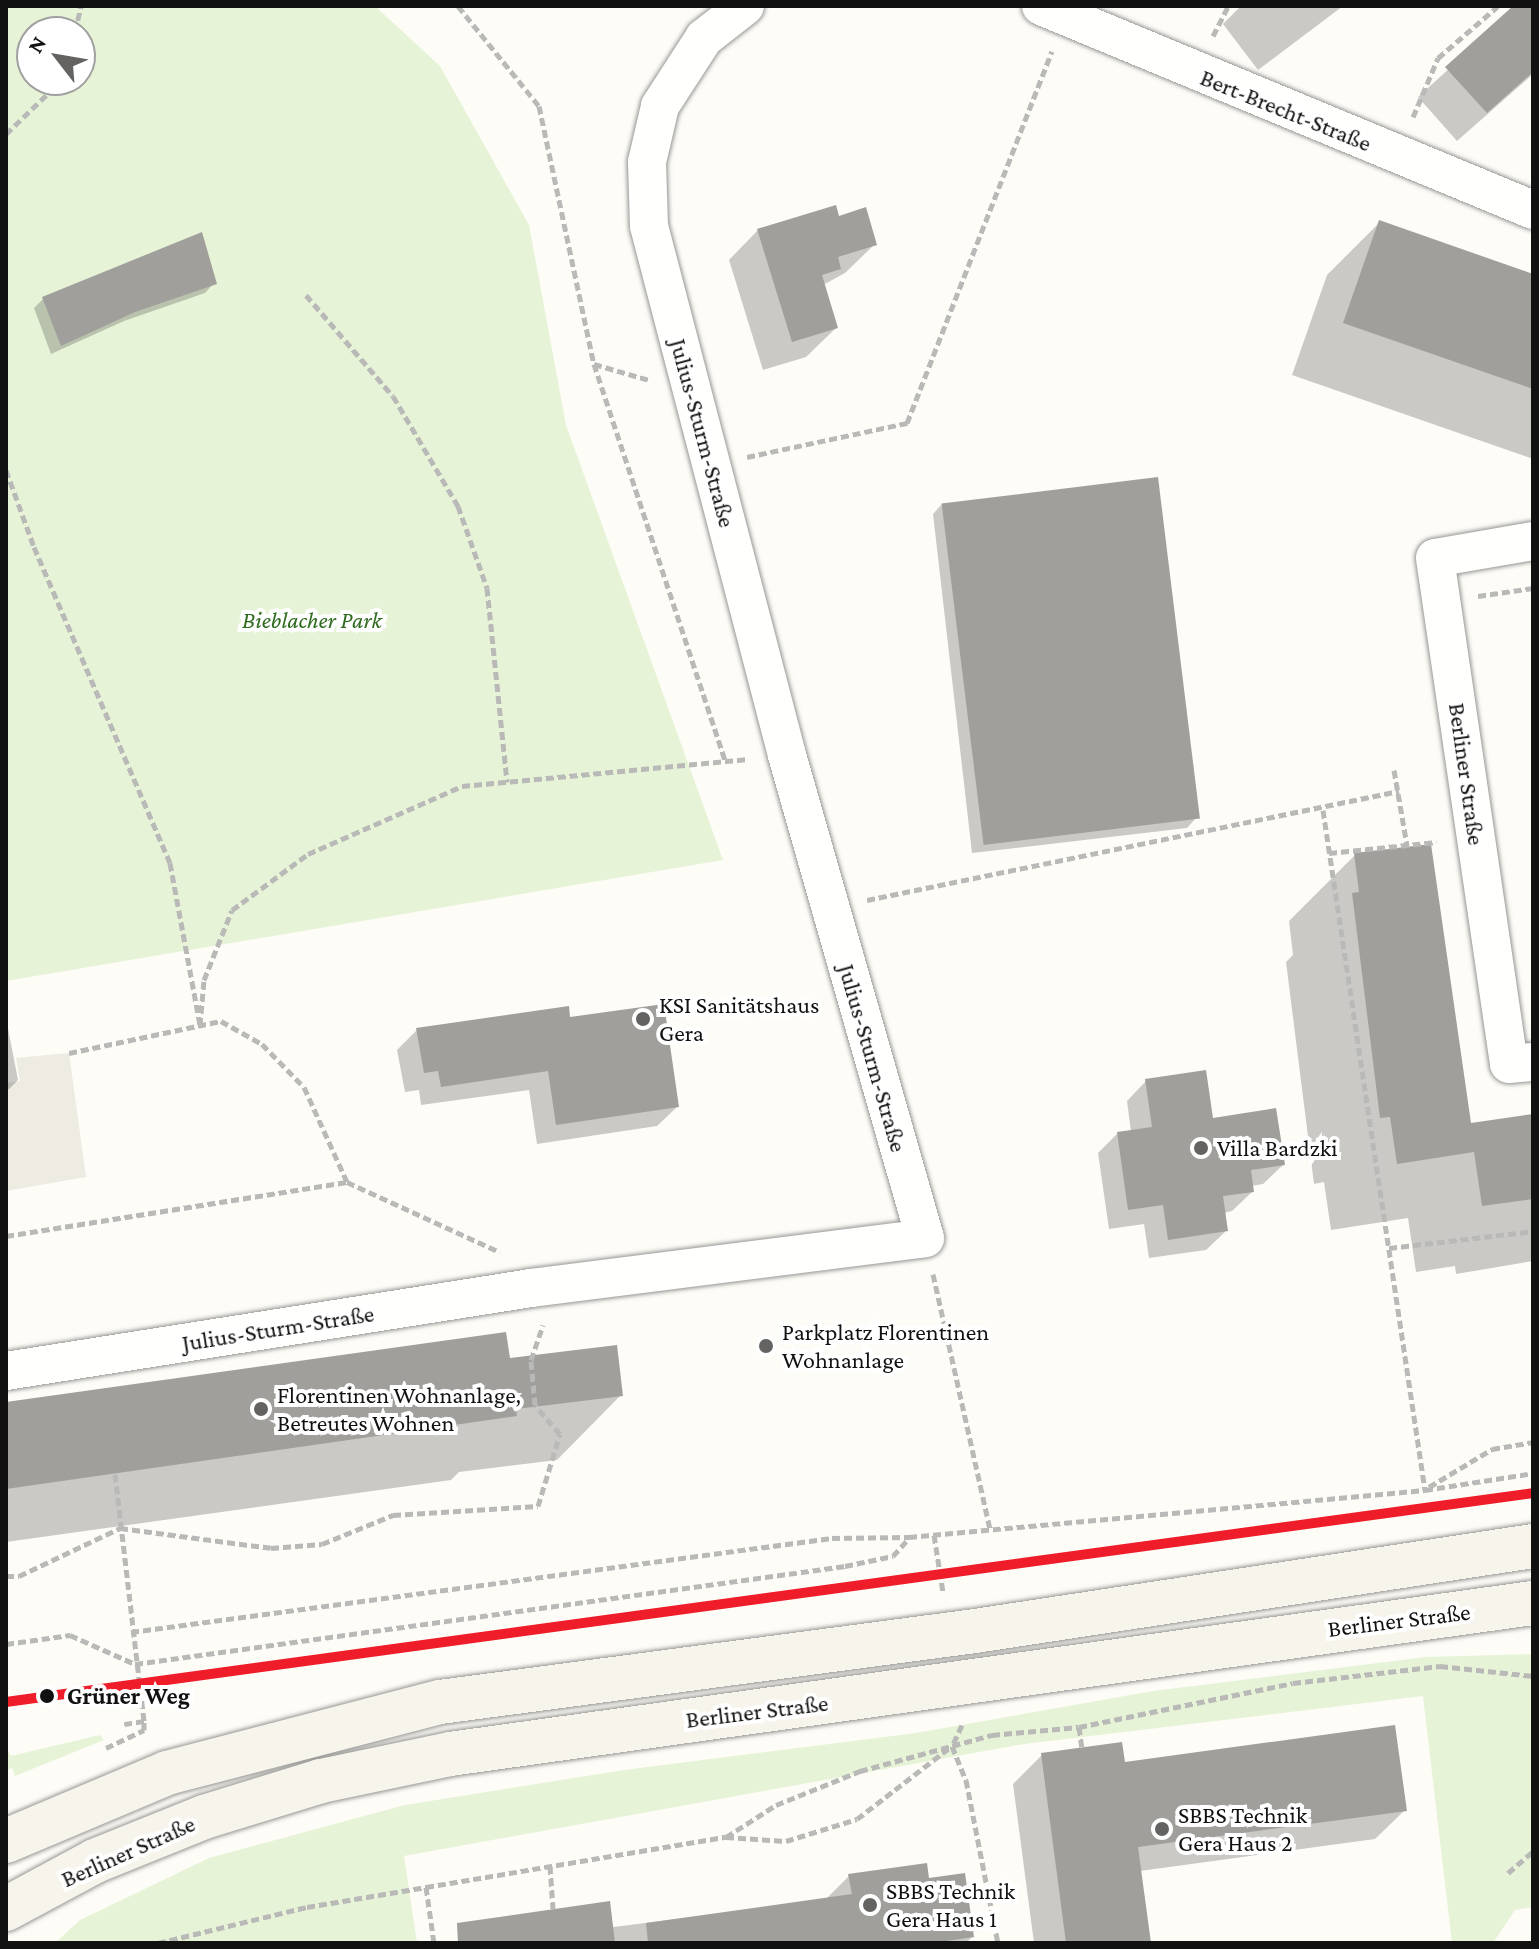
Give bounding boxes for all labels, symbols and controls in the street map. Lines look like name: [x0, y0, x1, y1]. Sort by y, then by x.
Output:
north arrow: [16, 16, 96, 96]
text: N: [22, 32, 51, 57]
street label: Bert-Brecht-Straße: [1196, 63, 1376, 157]
street label: Julius-Sturm-Straße: [664, 336, 742, 530]
park label: Bieblacher Park: [242, 606, 382, 634]
street label: Berliner Straße: [1443, 701, 1491, 847]
street label: Julius-Sturm-Straße: [832, 961, 914, 1155]
place label: KSI Sanitätshaus Gera: [659, 991, 819, 1047]
marker: KSI Sanitätshaus Gera: [634, 1010, 652, 1028]
place label: Villa Bardzki: [1217, 1134, 1338, 1162]
marker: Villa Bardzki: [1192, 1139, 1210, 1157]
street label: Julius-Sturm-Straße: [180, 1299, 376, 1357]
place label: Parkplatz Florentinen Wohnanlage: [782, 1318, 989, 1374]
marker: Parkplatz Florentinen Wohnanlage: [757, 1337, 775, 1355]
place label: Florentinen Wohnanlage, Betreutes Wohnen: [277, 1381, 521, 1437]
marker: Florentinen Wohnanlage, Betreutes Wohnen: [252, 1400, 270, 1418]
street label: Berliner Straße: [1326, 1597, 1472, 1643]
place label: Grüner Weg: [67, 1682, 190, 1710]
marker: Grüner Weg: [34, 1683, 60, 1709]
street label: Berliner Straße: [684, 1688, 830, 1734]
place label: SBBS Technik Gera Haus 2: [1178, 1801, 1307, 1857]
street label: Berliner Straße: [57, 1809, 199, 1893]
marker: SBBS Technik Gera Haus 2: [1153, 1820, 1171, 1838]
place label: SBBS Technik Gera Haus 1: [886, 1877, 1015, 1933]
marker: SBBS Technik Gera Haus 1: [861, 1896, 879, 1914]

